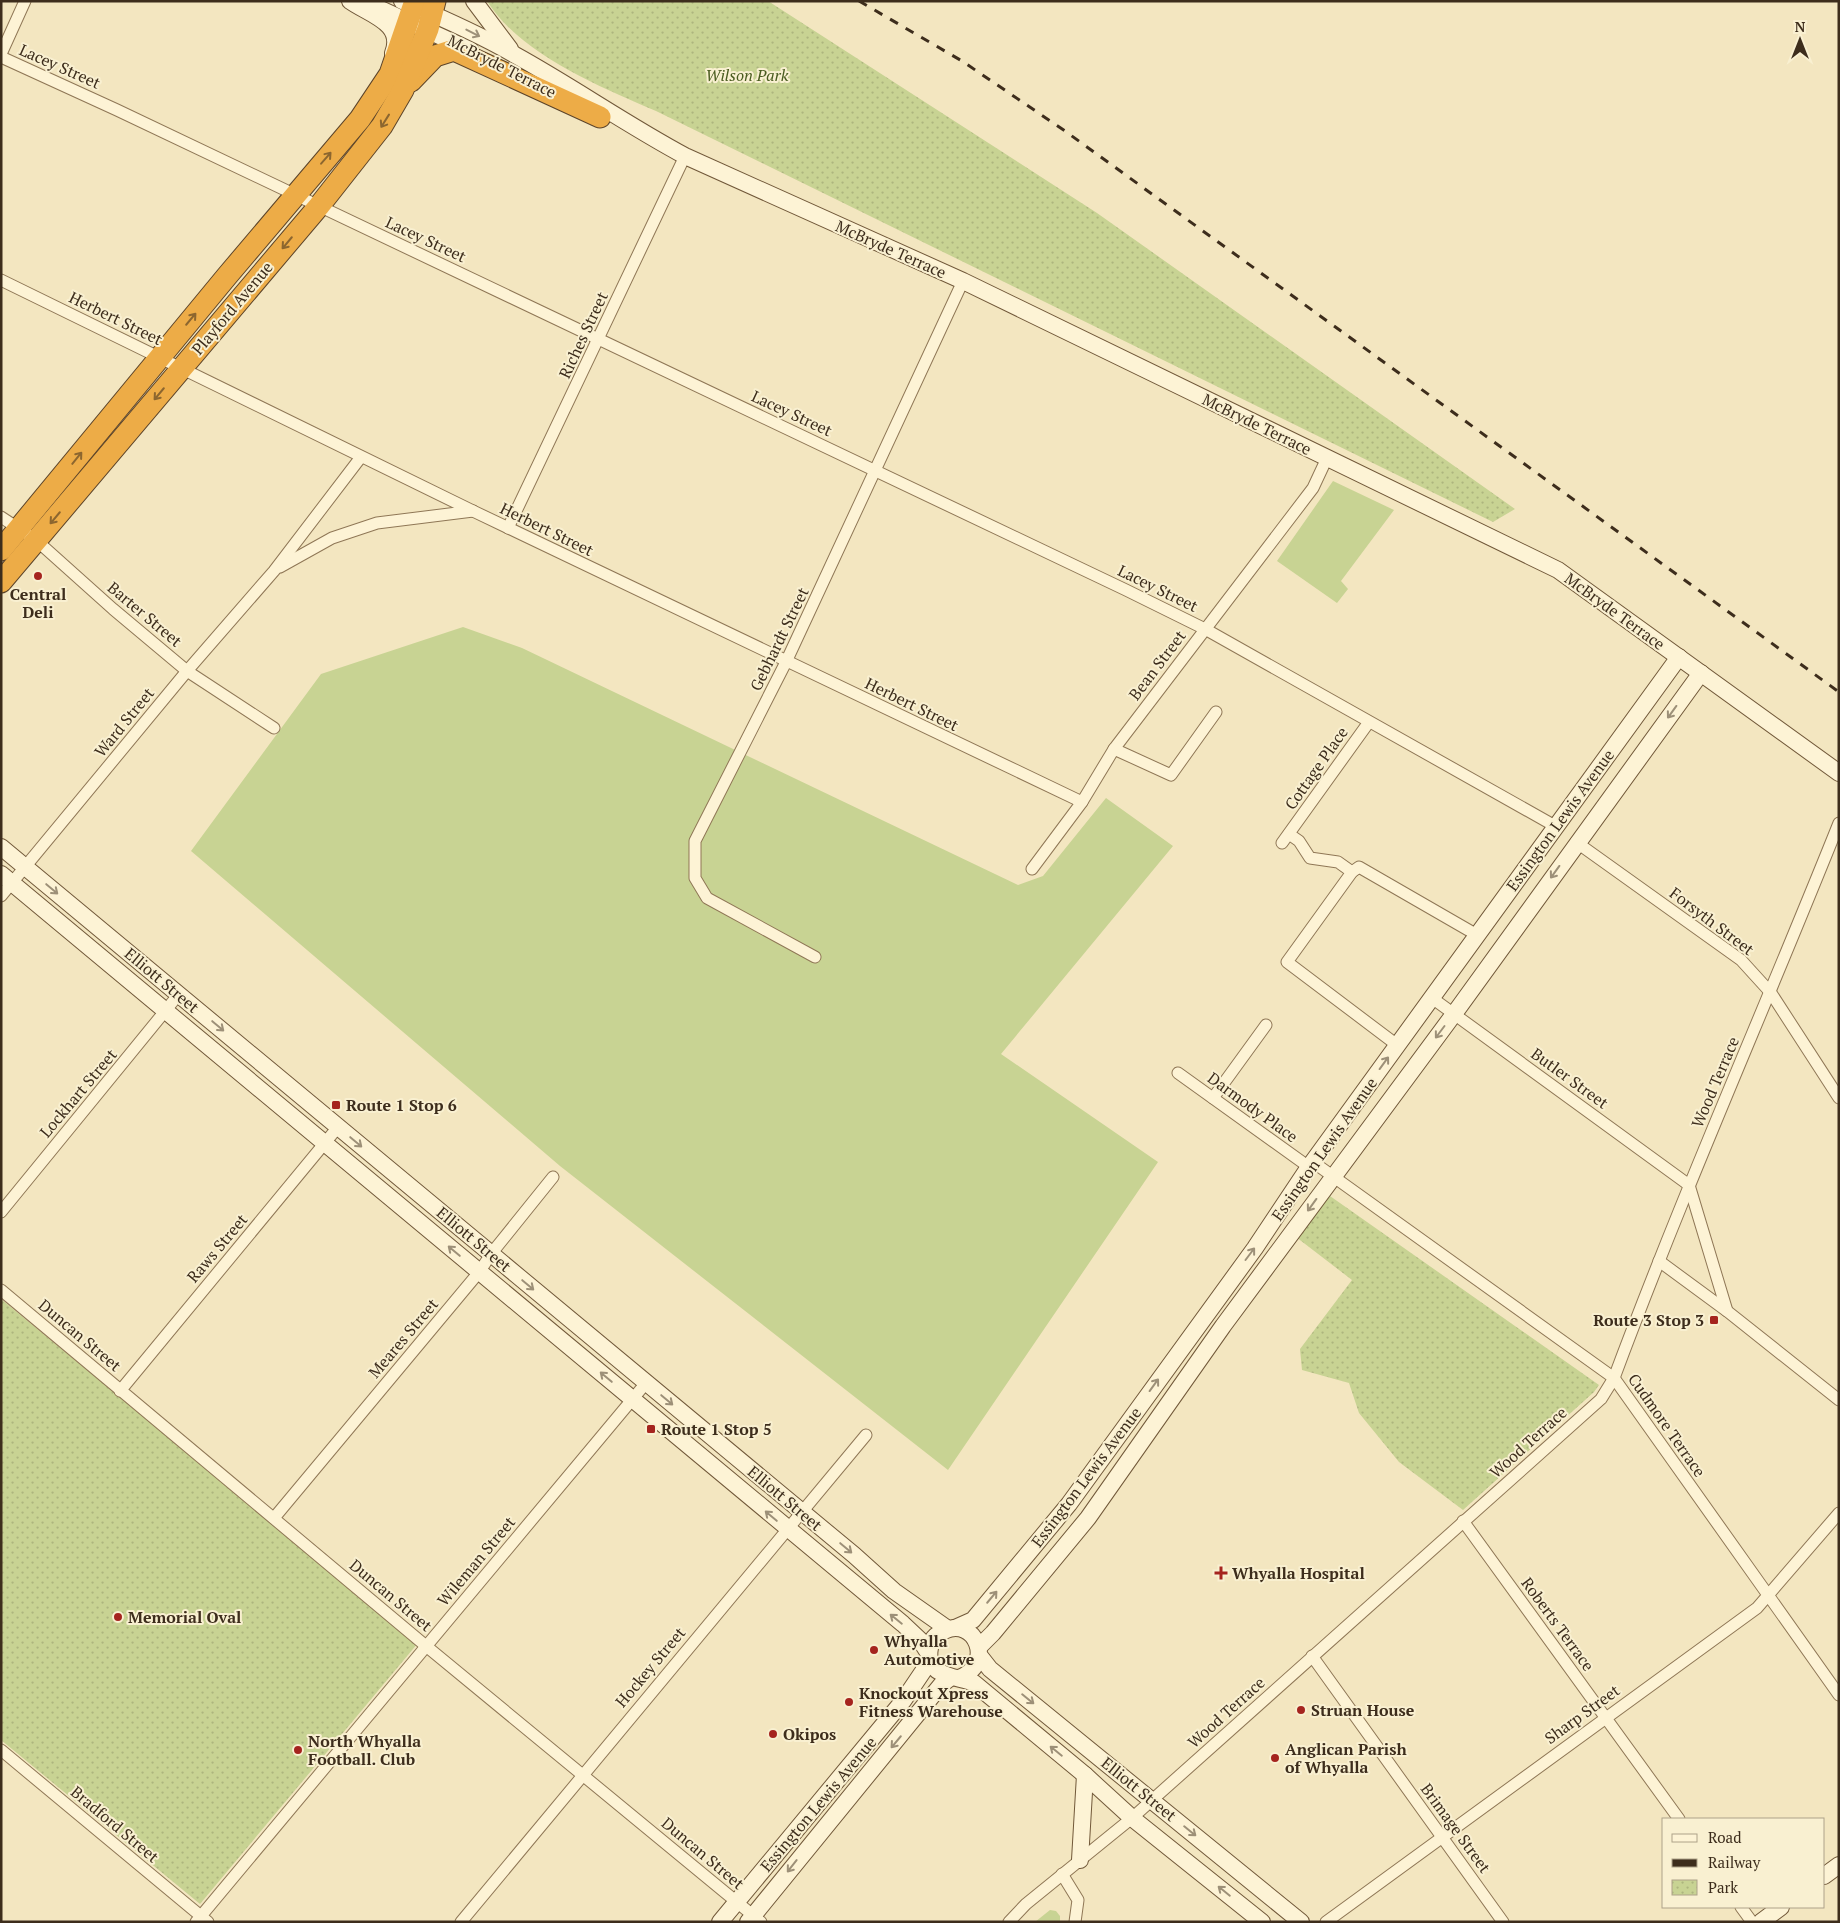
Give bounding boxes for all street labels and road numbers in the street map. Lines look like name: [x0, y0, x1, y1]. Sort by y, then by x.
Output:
street label: McBryde Terrace: [444, 29, 560, 103]
street label: Lacey Street: [16, 38, 104, 94]
street label: Lacey Street: [382, 211, 470, 267]
street label: McBryde Terrace: [832, 215, 950, 283]
street label: Playford Avenue: [186, 257, 278, 359]
street label: Herbert Street: [66, 286, 166, 350]
street label: Riches Street: [553, 288, 613, 382]
street label: Lacey Street: [748, 385, 836, 441]
street label: McBryde Terrace: [1199, 388, 1315, 460]
street label: Herbert Street: [497, 497, 597, 561]
street label: Lacey Street: [1114, 559, 1202, 617]
street label: McBryde Terrace: [1560, 567, 1670, 655]
street label: Barter Street: [103, 576, 187, 652]
street label: Gebhardt Street: [744, 583, 814, 695]
street label: Bean Street: [1124, 626, 1191, 704]
street label: Herbert Street: [862, 672, 962, 736]
street label: Ward Street: [89, 683, 159, 761]
street label: Cottage Place: [1279, 722, 1353, 814]
street label: Essington Lewis Avenue: [1501, 745, 1619, 895]
street label: Forsyth Street: [1665, 882, 1759, 960]
street label: Elliott Street: [120, 942, 204, 1018]
street label: Wood Terrace: [1686, 1033, 1744, 1131]
street label: Butler Street: [1527, 1042, 1613, 1114]
street label: Lockhart Street: [34, 1044, 122, 1142]
street label: Darmody Place: [1203, 1067, 1303, 1147]
street label: Essington Lewis Avenue: [1266, 1073, 1382, 1225]
street label: Elliott Street: [432, 1201, 516, 1277]
street label: Raws Street: [182, 1209, 252, 1287]
street label: Meares Street: [363, 1293, 443, 1382]
street label: Duncan Street: [34, 1294, 126, 1376]
street label: Cudmore Terrace: [1623, 1369, 1711, 1481]
street label: Wood Terrace: [1485, 1401, 1571, 1483]
street label: Essington Lewis Avenue: [1026, 1402, 1146, 1552]
street label: Elliott Street: [743, 1460, 827, 1536]
street label: Wileman Street: [432, 1512, 520, 1610]
street label: Duncan Street: [345, 1554, 437, 1636]
street label: Roberts Terrace: [1516, 1573, 1600, 1675]
street label: Hockey Street: [610, 1622, 690, 1712]
street label: Wood Terrace: [1183, 1671, 1269, 1753]
street label: Sharp Street: [1540, 1679, 1624, 1749]
street label: Essington Lewis Avenue: [755, 1732, 881, 1876]
street label: Elliott Street: [1097, 1752, 1181, 1826]
street label: Brimage Street: [1416, 1779, 1496, 1877]
street label: Bradford Street: [66, 1781, 164, 1867]
street label: Duncan Street: [657, 1812, 749, 1894]

